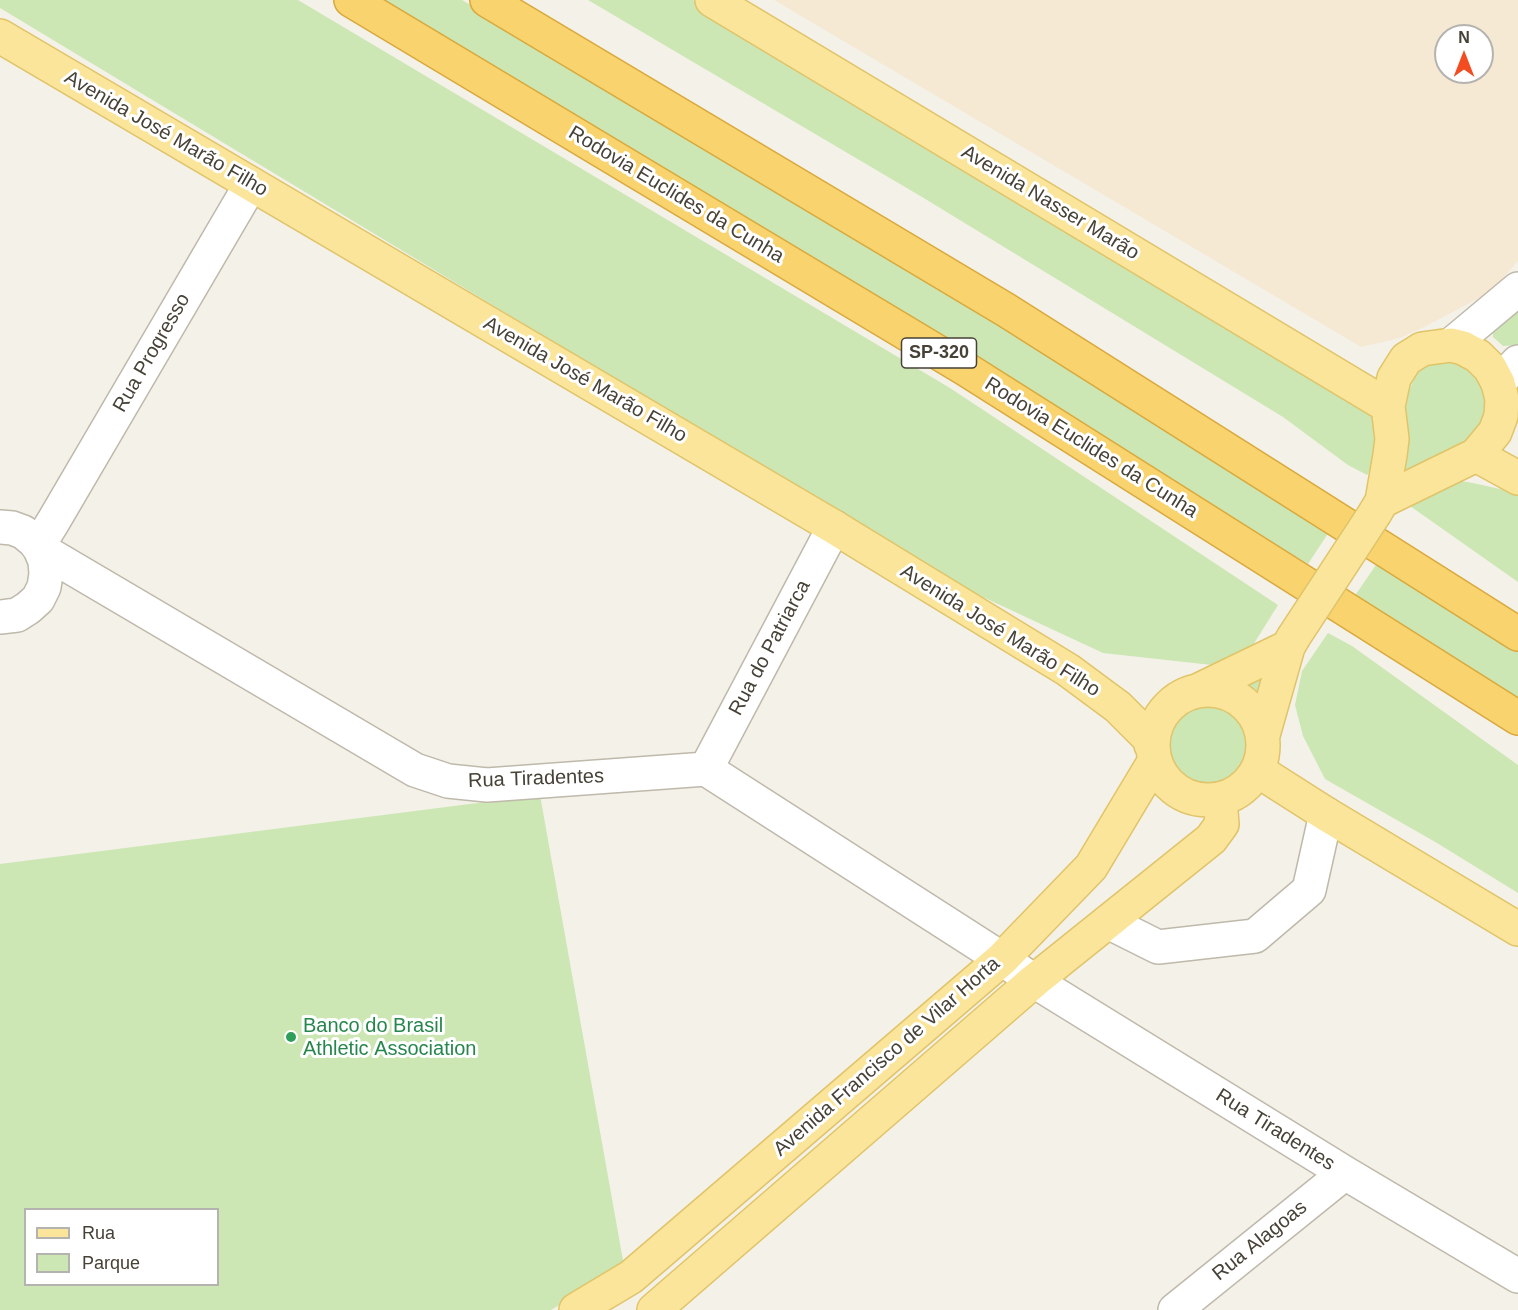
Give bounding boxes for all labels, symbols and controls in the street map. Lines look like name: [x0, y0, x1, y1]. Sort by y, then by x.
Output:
north arrow: [1434, 24, 1494, 84]
text: N: [1458, 29, 1470, 46]
street label: Avenida José Marão Filho: [60, 66, 272, 202]
street label: Rodovia Euclides da Cunha: [564, 121, 788, 269]
street label: Avenida Nasser Marão: [957, 140, 1143, 266]
street label: Rua Progresso: [108, 289, 196, 417]
street label: Avenida José Marão Filho: [479, 312, 691, 448]
road number: SP-320: [902, 338, 976, 368]
street label: Rodovia Euclides da Cunha: [980, 372, 1202, 524]
street label: Avenida José Marão Filho: [896, 560, 1104, 702]
street label: Rua do Patriarca: [724, 576, 816, 720]
street label: Rua Tiradentes: [468, 765, 604, 793]
street label: Avenida Francisco de Vilar Horta: [769, 952, 1005, 1162]
place label: Banco do Brasil Athletic Association: [303, 1014, 476, 1061]
marker: Banco do Brasil Athletic Association: [284, 1030, 298, 1044]
street label: Rua Tiradentes: [1211, 1084, 1339, 1176]
street label: Rua Alagoas: [1208, 1196, 1312, 1286]
legend: [24, 1208, 219, 1286]
text: Rua: [82, 1223, 115, 1243]
text: Parque: [82, 1253, 140, 1273]

